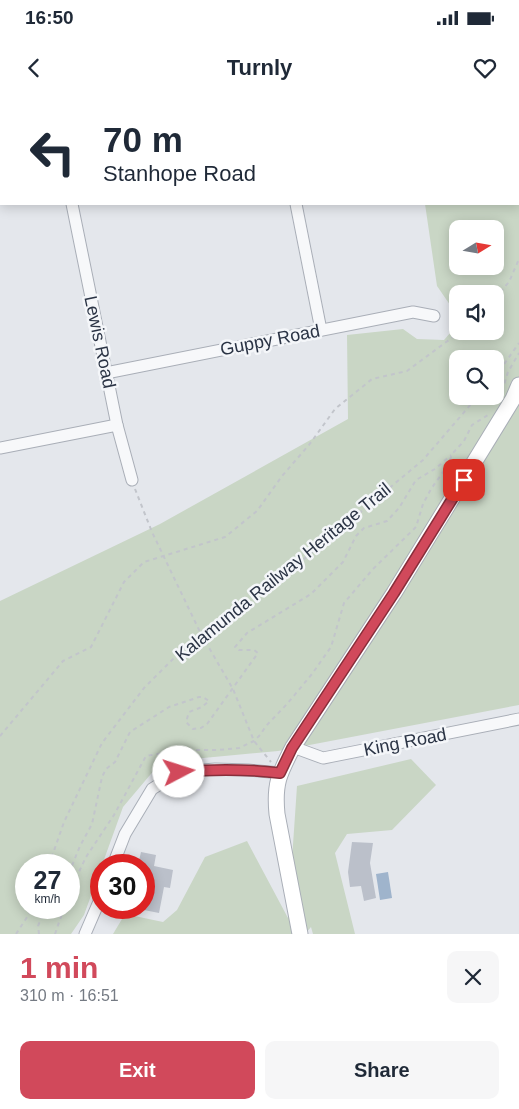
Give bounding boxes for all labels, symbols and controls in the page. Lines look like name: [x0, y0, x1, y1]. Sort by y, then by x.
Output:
text: 16:50: [25, 7, 74, 28]
icon: back: [20, 54, 48, 82]
icon: heart: [471, 54, 499, 82]
text: Turnly: [227, 55, 292, 80]
icon: left: [20, 120, 85, 185]
text: 70 m: [103, 120, 183, 159]
text: Stanhope Road: [103, 161, 256, 186]
north arrow: [449, 220, 504, 275]
map controls: [449, 220, 504, 405]
button: sound: [449, 285, 504, 340]
street label: Lewis Road: [80, 294, 120, 390]
street label: Guppy Road: [218, 321, 322, 359]
button: search: [449, 350, 504, 405]
pin: [443, 459, 485, 501]
icon: arrive: [450, 466, 478, 494]
street label: Kalamunda Railway Heritage Trail: [171, 479, 395, 665]
street label: King Road: [362, 724, 448, 760]
position arrow: [152, 745, 204, 797]
speed limit sign: 30: [90, 854, 155, 919]
text: 27: [34, 866, 61, 894]
text: km/h: [34, 892, 61, 906]
text: 1 min: [20, 951, 98, 984]
button: close: [447, 951, 499, 1003]
text: 310 m · 16:51: [20, 987, 119, 1004]
button: Exit: [20, 1041, 255, 1099]
button: Share: [265, 1041, 499, 1099]

